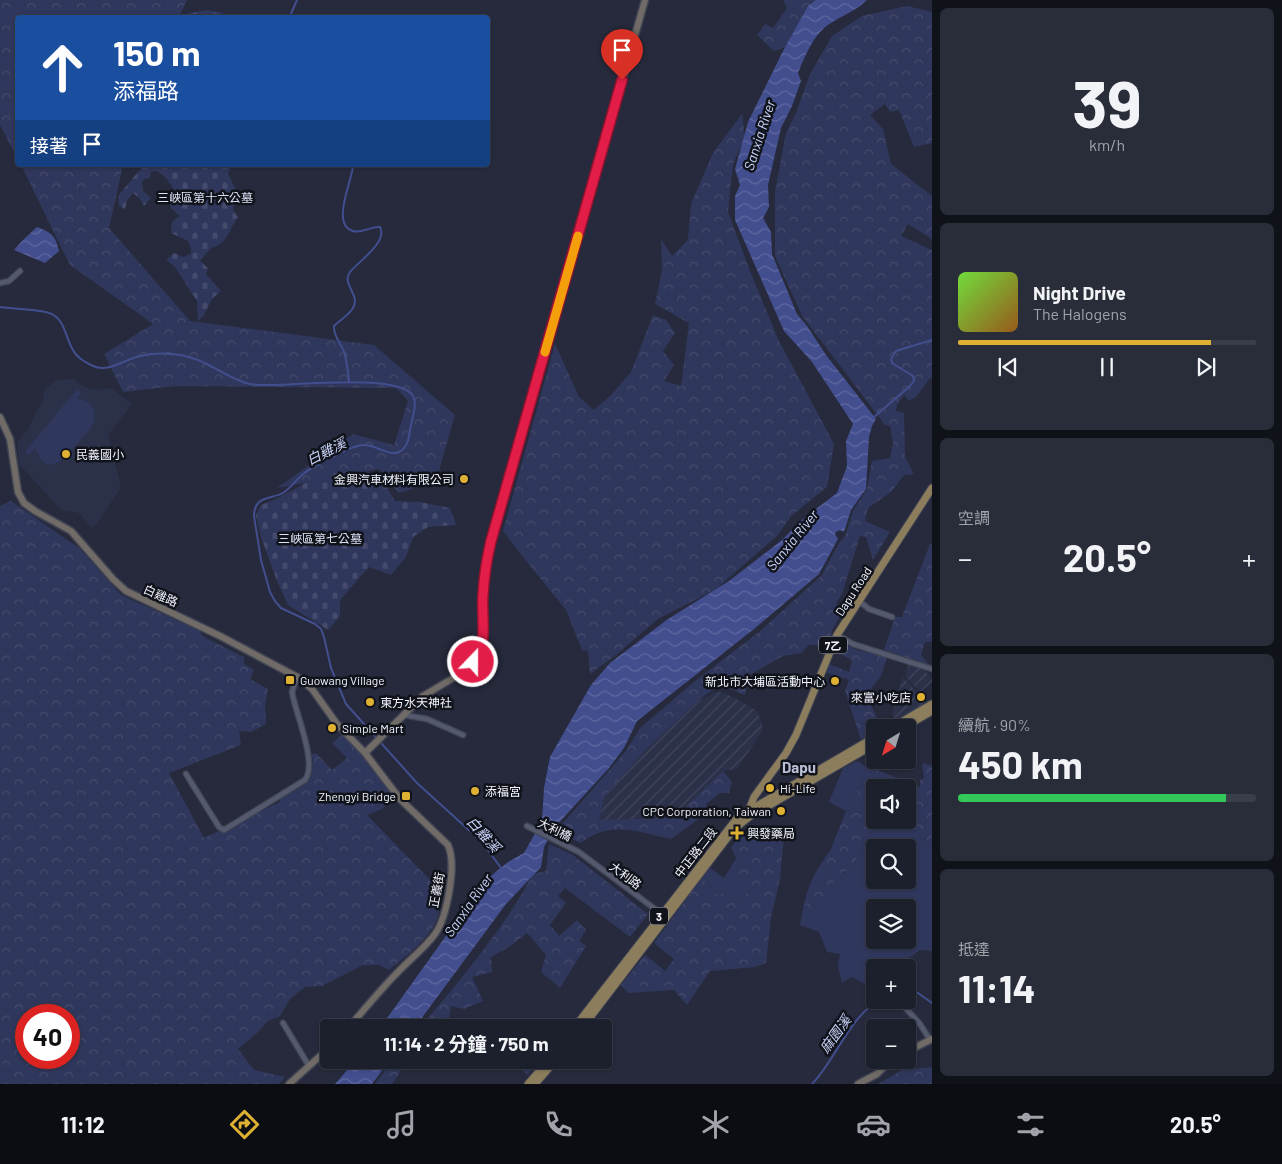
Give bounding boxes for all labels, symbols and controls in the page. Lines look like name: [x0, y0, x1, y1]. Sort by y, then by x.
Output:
pin: [601, 29, 643, 80]
text: 150 m: [113, 31, 200, 73]
icon: ahead: [30, 35, 95, 100]
icon: arrive: [608, 36, 636, 64]
text: 39: [1072, 63, 1142, 141]
text: 添福路: [113, 77, 179, 103]
water label: Sanxia River: [740, 97, 779, 172]
icon: arrive: [78, 130, 106, 158]
text: 接著: [30, 134, 68, 157]
text: km/h: [1089, 135, 1125, 154]
park label: 三峽區第十六公墓: [157, 190, 253, 204]
text: Night Drive: [1033, 281, 1126, 304]
text: The Halogens: [1033, 304, 1127, 323]
icon: previous: [994, 353, 1022, 381]
icon: pause: [1093, 353, 1121, 381]
icon: next: [1192, 353, 1220, 381]
water label: 白雞溪: [303, 433, 350, 468]
place label: 民義國小: [76, 447, 124, 461]
marker: 民義國小: [60, 448, 72, 460]
place label: 金興汽車材料有限公司: [334, 472, 454, 486]
marker: 金興汽車材料有限公司: [458, 473, 470, 485]
water label: Sanxia River: [762, 505, 822, 574]
text: 空調: [958, 508, 990, 527]
park label: 三峽區第七公墓: [278, 531, 362, 545]
text: 20.5°: [1063, 534, 1151, 580]
text: −: [958, 541, 972, 575]
text: +: [1242, 541, 1256, 575]
street label: Dapu Road: [832, 564, 874, 618]
street label: 白雞路: [142, 581, 180, 609]
position arrow: [446, 635, 498, 687]
road number: 7乙: [819, 636, 847, 654]
place label: Guowang Village: [300, 673, 385, 687]
marker: Guowang Village: [284, 674, 296, 686]
place label: 新北市大埔區活動中心: [705, 674, 825, 688]
marker: 新北市大埔區活動中心: [829, 675, 841, 687]
place label: 來富小吃店: [851, 690, 911, 704]
marker: 來富小吃店: [915, 691, 927, 703]
place label: 東方水天神社: [380, 695, 452, 709]
marker: 東方水天神社: [364, 696, 376, 708]
text: 續航 · 90%: [958, 715, 1031, 734]
north arrow: [866, 719, 916, 769]
map controls: [866, 719, 916, 1069]
place label: Simple Mart: [342, 721, 404, 735]
marker: Simple Mart: [326, 722, 338, 734]
text: 450 km: [958, 741, 1083, 787]
district label: Dapu: [782, 758, 816, 776]
button: sound: [866, 779, 916, 829]
place label: Hi-Life: [780, 781, 816, 795]
marker: Hi-Life: [764, 782, 776, 794]
place label: 添福宮: [485, 784, 521, 798]
marker: 添福宮: [469, 785, 481, 797]
place label: Zhengyi Bridge: [318, 789, 396, 803]
marker: Zhengyi Bridge: [400, 790, 412, 802]
place label: CPC Corporation, Taiwan: [643, 804, 771, 818]
marker: CPC Corporation, Taiwan: [775, 805, 787, 817]
water label: 白雞溪: [464, 813, 506, 857]
street label: 大利橋: [536, 815, 574, 843]
street label: 中正路二段: [671, 824, 719, 880]
place label: 興發藥局: [747, 826, 795, 840]
marker: 興發藥局: [731, 827, 743, 839]
button: search: [866, 839, 916, 889]
street label: 大利路: [607, 859, 645, 891]
water label: Sanxia River: [440, 869, 496, 940]
street label: 正義街: [426, 871, 446, 909]
button: layers: [866, 899, 916, 949]
road number: 3: [650, 908, 668, 924]
text: 抵達: [958, 939, 990, 958]
button: +: [866, 959, 916, 1009]
text: 11:14: [958, 965, 1035, 1011]
speed limit sign: 40: [15, 1004, 80, 1069]
water label: 麻園溪: [816, 1010, 855, 1056]
button: −: [866, 1019, 916, 1069]
text: 11:14 · 2 分鐘 · 750 m: [383, 1032, 549, 1055]
icon: directions: [227, 1107, 262, 1142]
icon: music: [384, 1107, 419, 1142]
icon: phone: [541, 1107, 576, 1142]
icon: climate: [698, 1107, 733, 1142]
icon: car: [856, 1107, 891, 1142]
icon: filters: [1013, 1107, 1048, 1142]
text: 11:12: [61, 1111, 105, 1137]
text: 20.5°: [1170, 1111, 1221, 1137]

